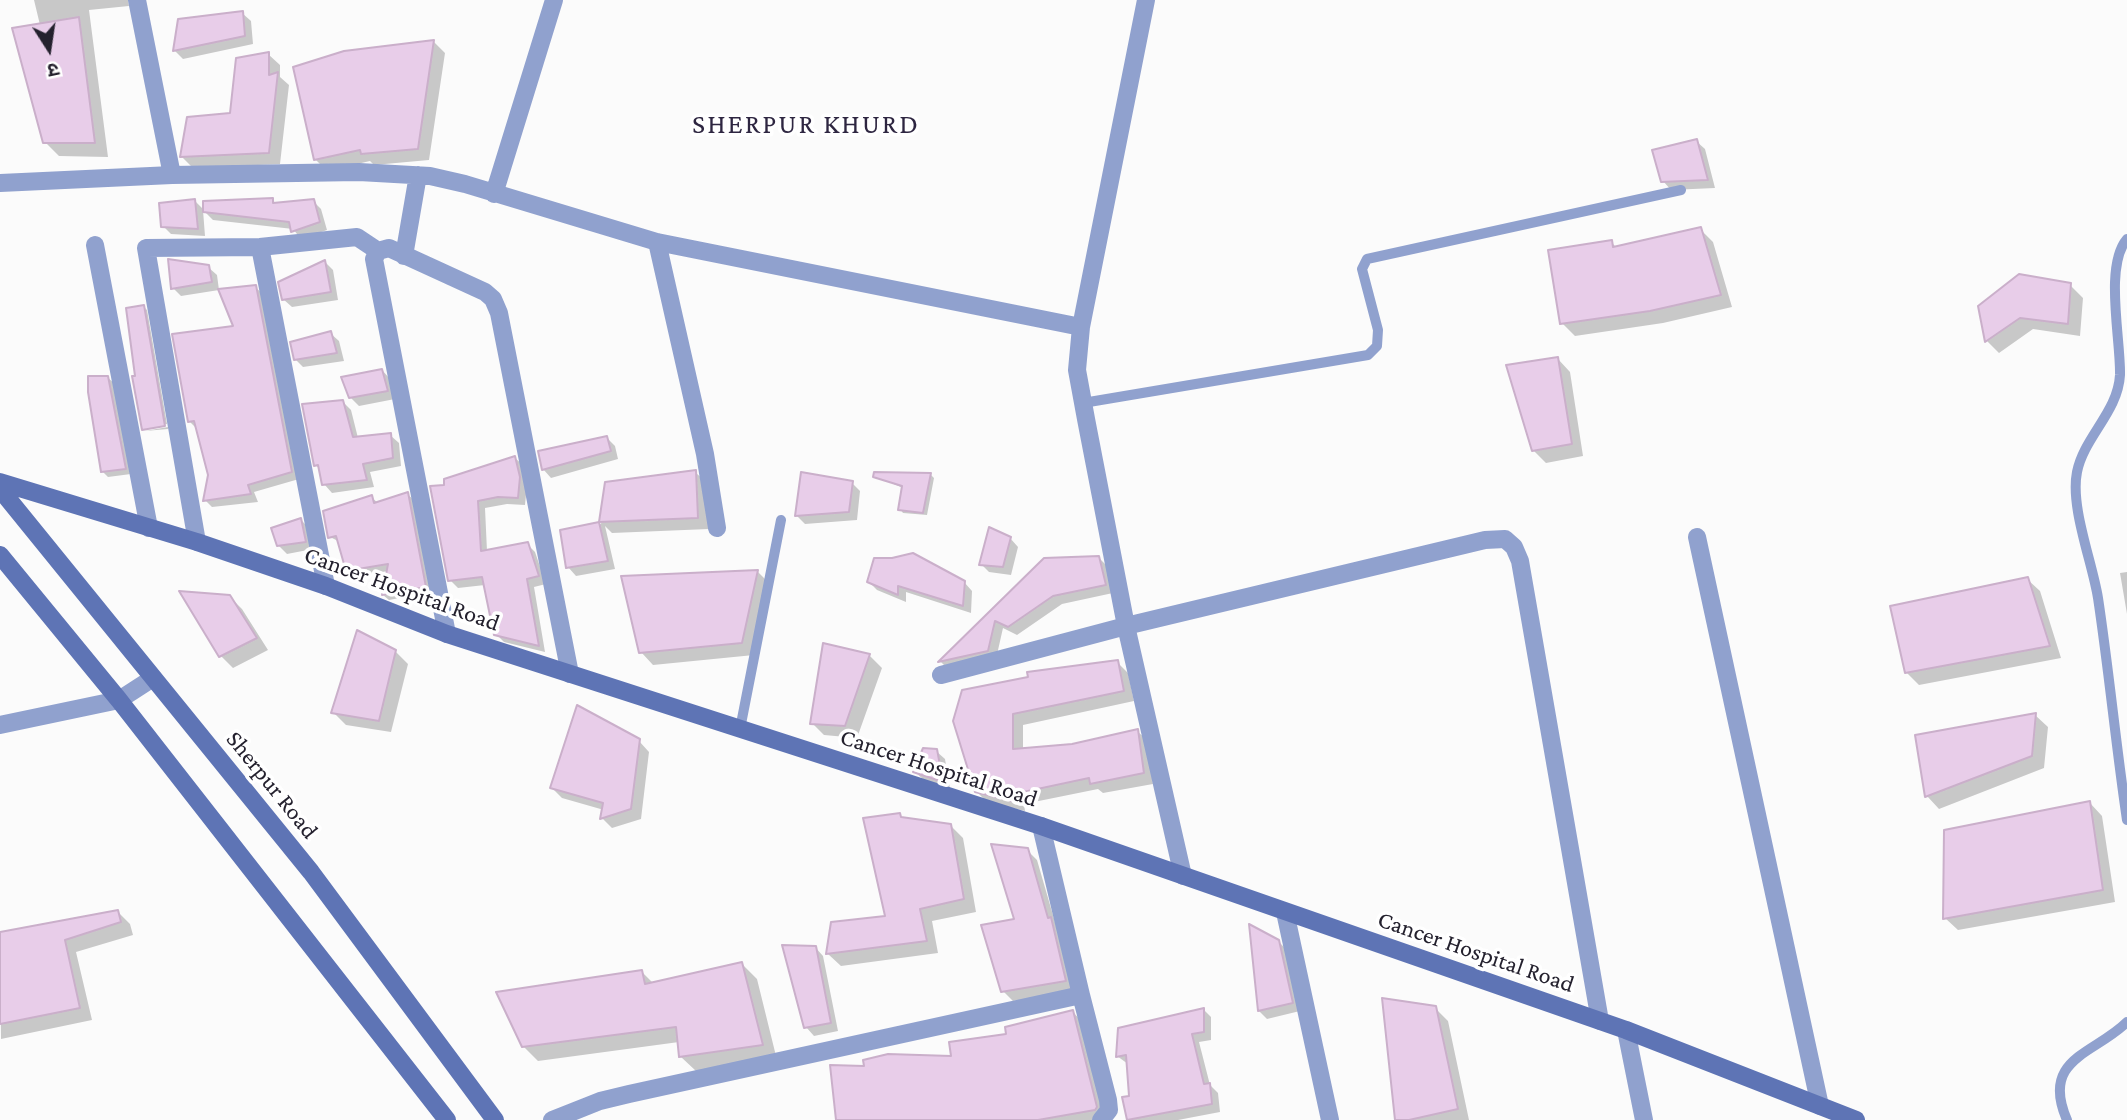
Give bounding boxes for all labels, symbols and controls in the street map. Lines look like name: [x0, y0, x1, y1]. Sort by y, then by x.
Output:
north arrow: [14, 14, 84, 84]
text: उ: [46, 59, 61, 81]
district label: SHERPUR KHURD: [694, 107, 918, 141]
street label: Cancer Hospital Road: [300, 540, 504, 638]
street label: Cancer Hospital Road: [837, 723, 1041, 813]
street label: Sherpur Road: [220, 725, 324, 845]
street label: Cancer Hospital Road: [1374, 905, 1578, 999]

